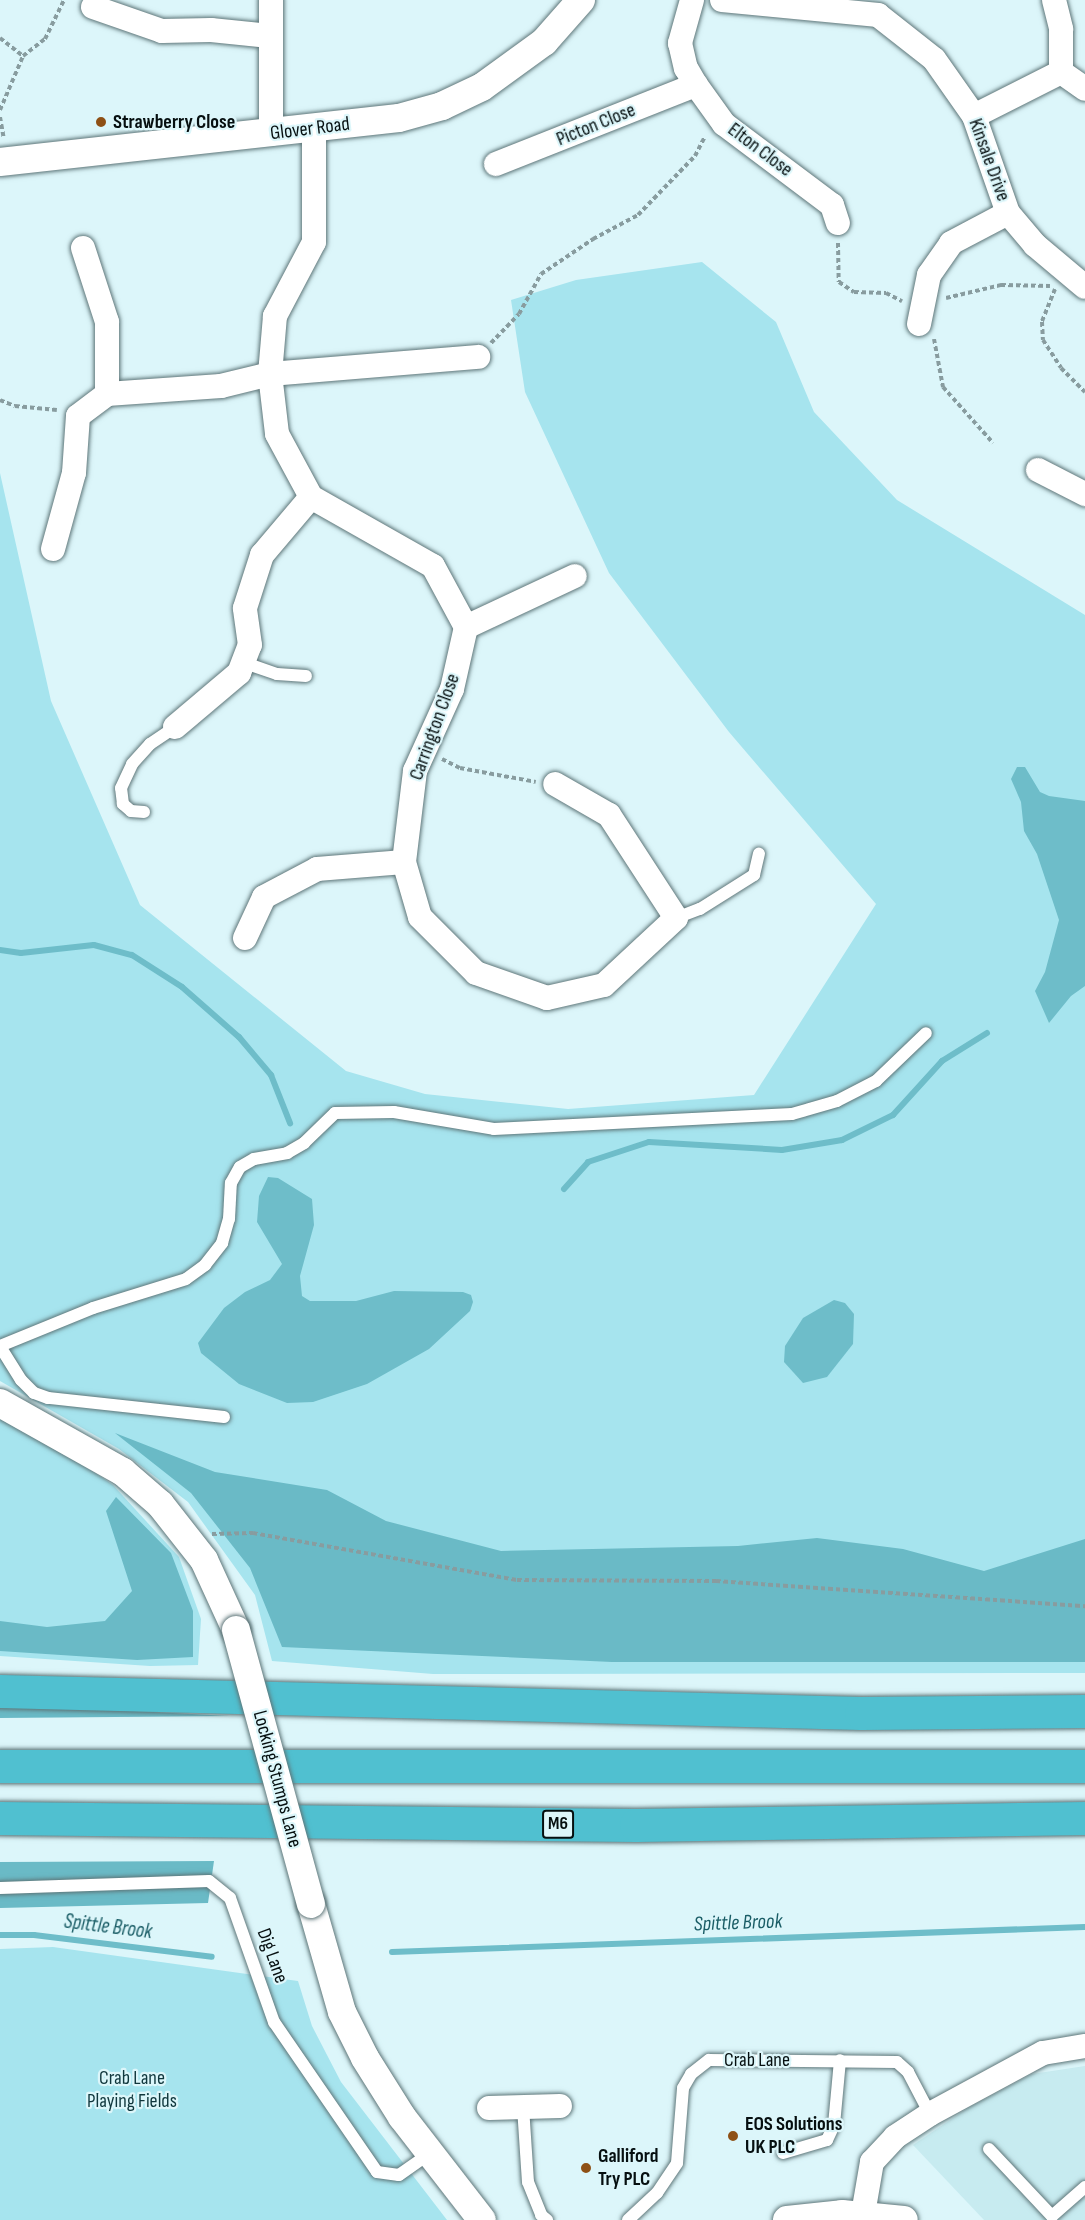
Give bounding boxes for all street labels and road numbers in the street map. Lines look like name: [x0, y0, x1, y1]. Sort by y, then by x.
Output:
street label: Picton Close: [553, 98, 639, 152]
street label: Glover Road: [269, 112, 351, 146]
street label: Kinsale Drive: [963, 115, 1015, 205]
street label: Elton Close: [723, 118, 797, 182]
street label: Carrington Close: [405, 670, 465, 784]
street label: Locking Stumps Lane: [247, 1708, 307, 1850]
road number: M6: [542, 1809, 574, 1839]
street label: Dig Lane: [251, 1925, 293, 1987]
street label: Crab Lane: [724, 2048, 790, 2072]

